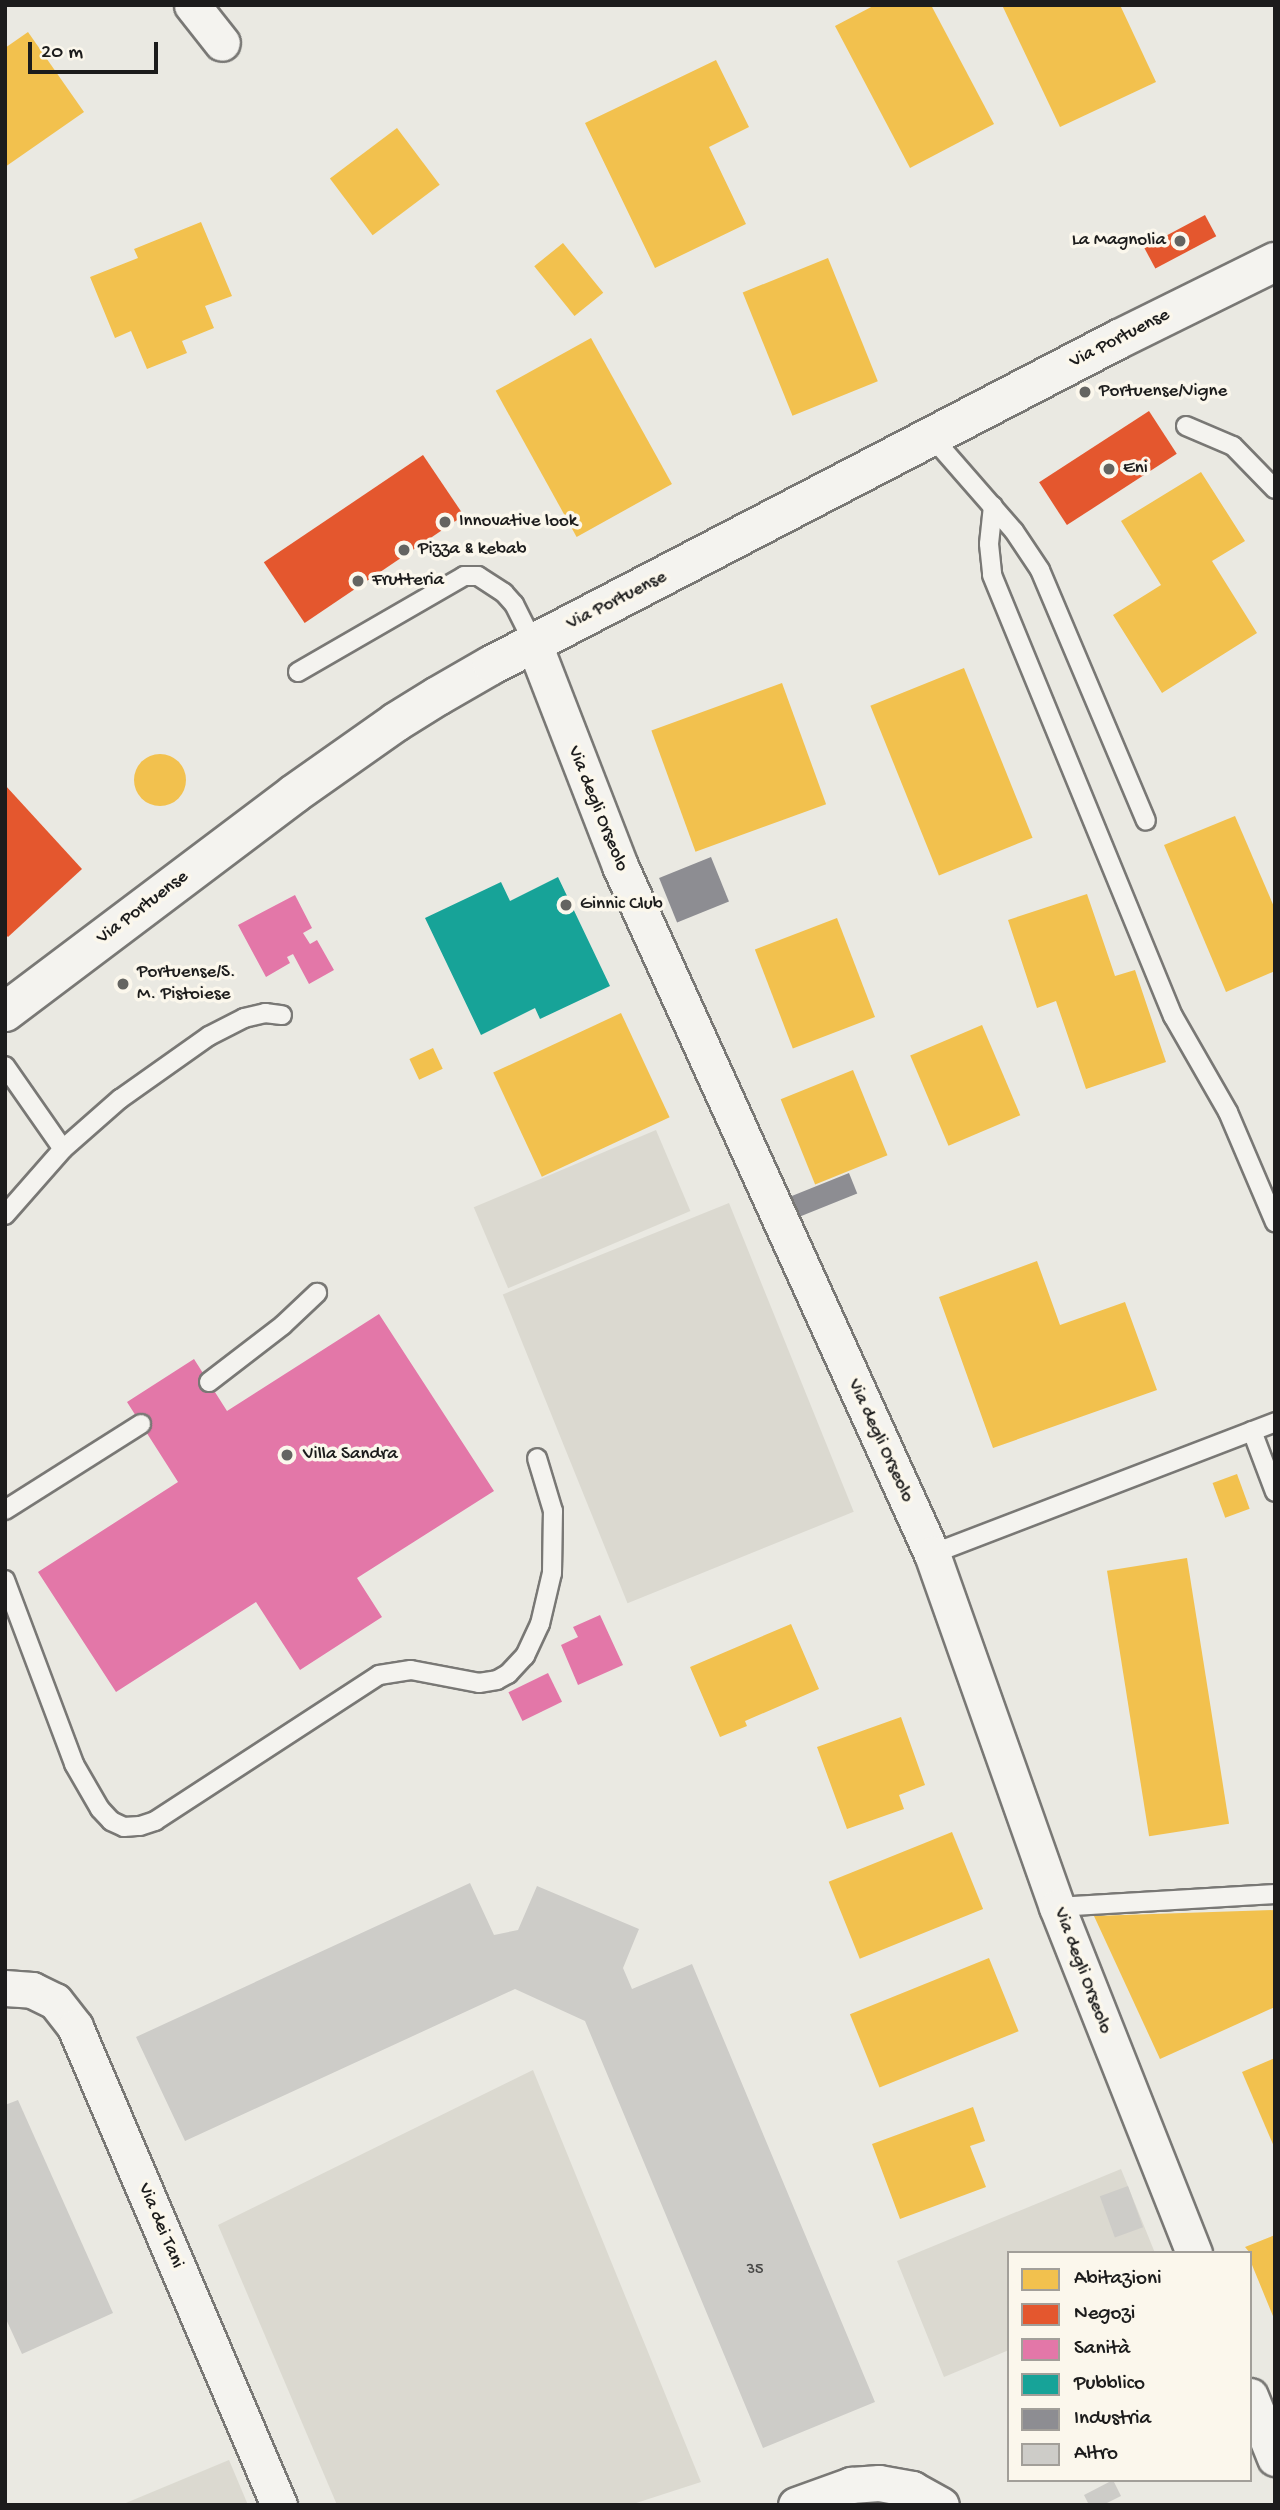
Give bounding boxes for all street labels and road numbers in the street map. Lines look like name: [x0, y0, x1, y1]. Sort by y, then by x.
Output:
street label: Via Portuense: [1066, 304, 1174, 374]
street label: Via Portuense: [563, 566, 671, 636]
street label: Via degli Orseolo: [561, 743, 633, 875]
street label: Via Portuense: [93, 866, 193, 950]
street label: Via degli Orseolo: [842, 1376, 918, 1506]
street label: Via degli Orseolo: [1047, 1905, 1117, 2037]
street label: Via dei Tani: [132, 2180, 188, 2272]

